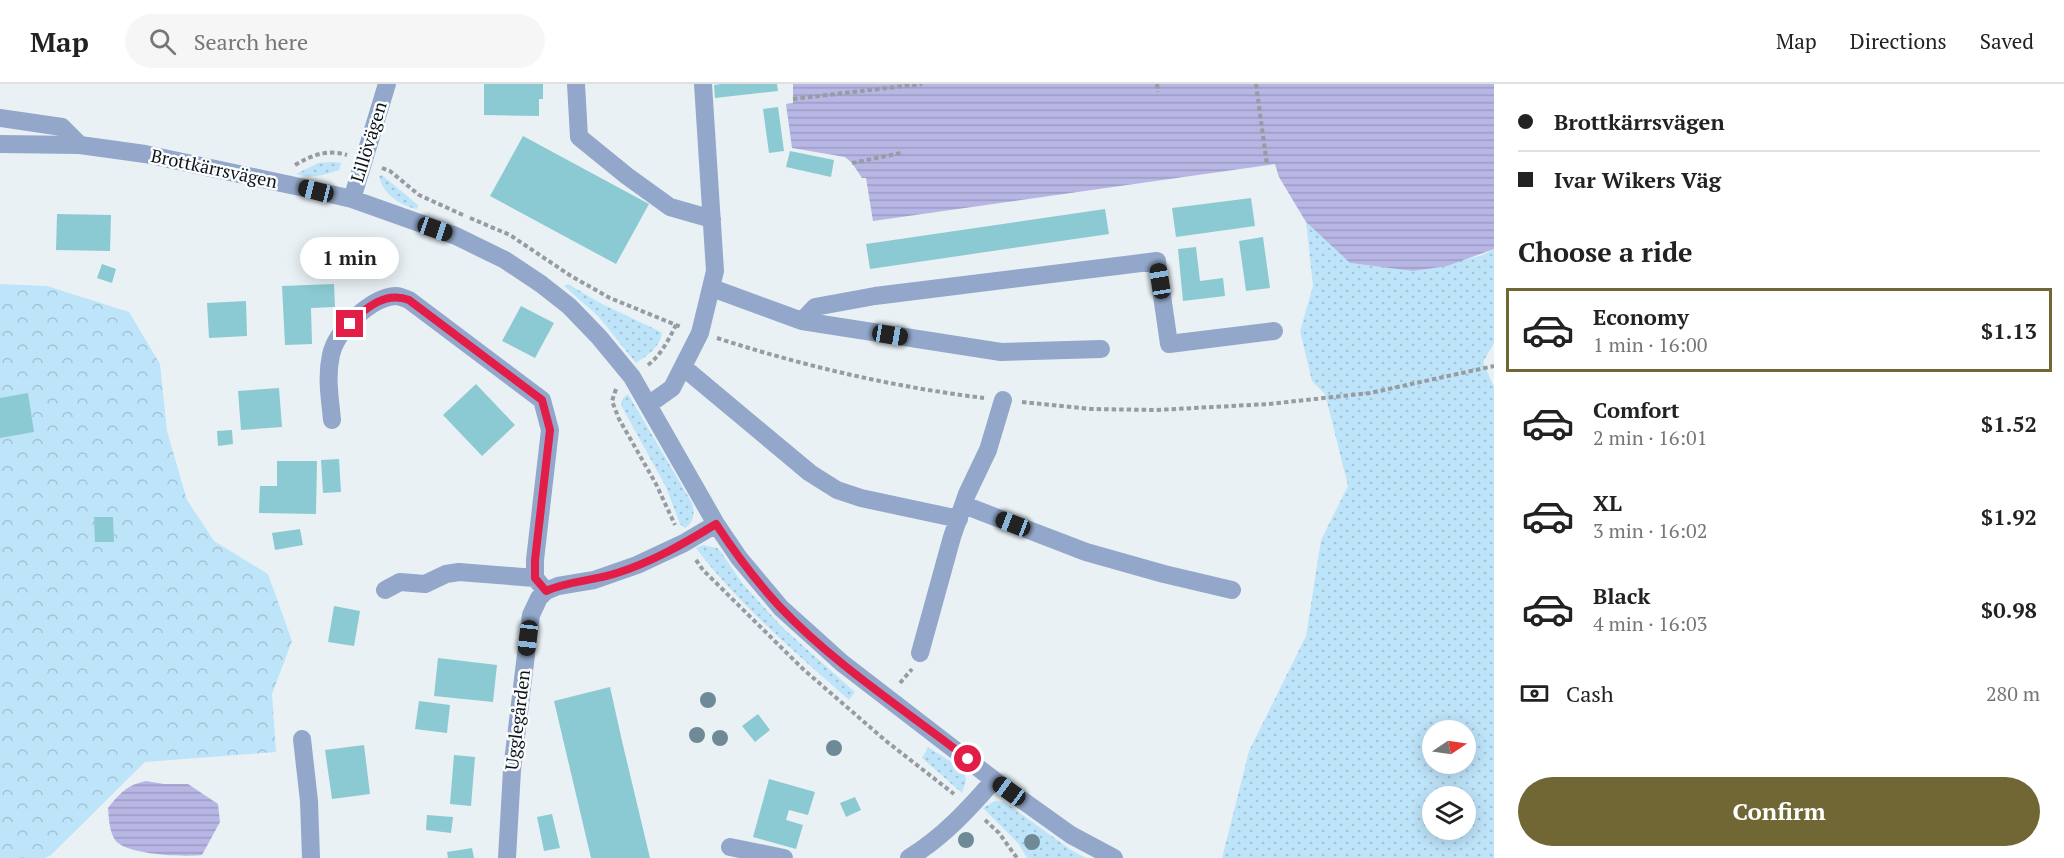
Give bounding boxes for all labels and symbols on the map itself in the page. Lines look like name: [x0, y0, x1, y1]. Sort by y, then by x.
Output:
street label: Lillövägen: [344, 98, 392, 185]
street label: Brottkärrsvägen: [149, 143, 280, 193]
car: [296, 178, 336, 204]
car: [415, 215, 455, 243]
callout: 1 min: [300, 237, 400, 279]
car: [1148, 262, 1172, 300]
route end: [336, 310, 363, 337]
car: [871, 323, 909, 347]
car: [993, 509, 1033, 539]
car: [517, 619, 539, 657]
street label: Ugglegården: [499, 668, 535, 771]
north arrow: [1422, 720, 1476, 774]
route start: [954, 745, 981, 772]
car: [989, 773, 1029, 809]

